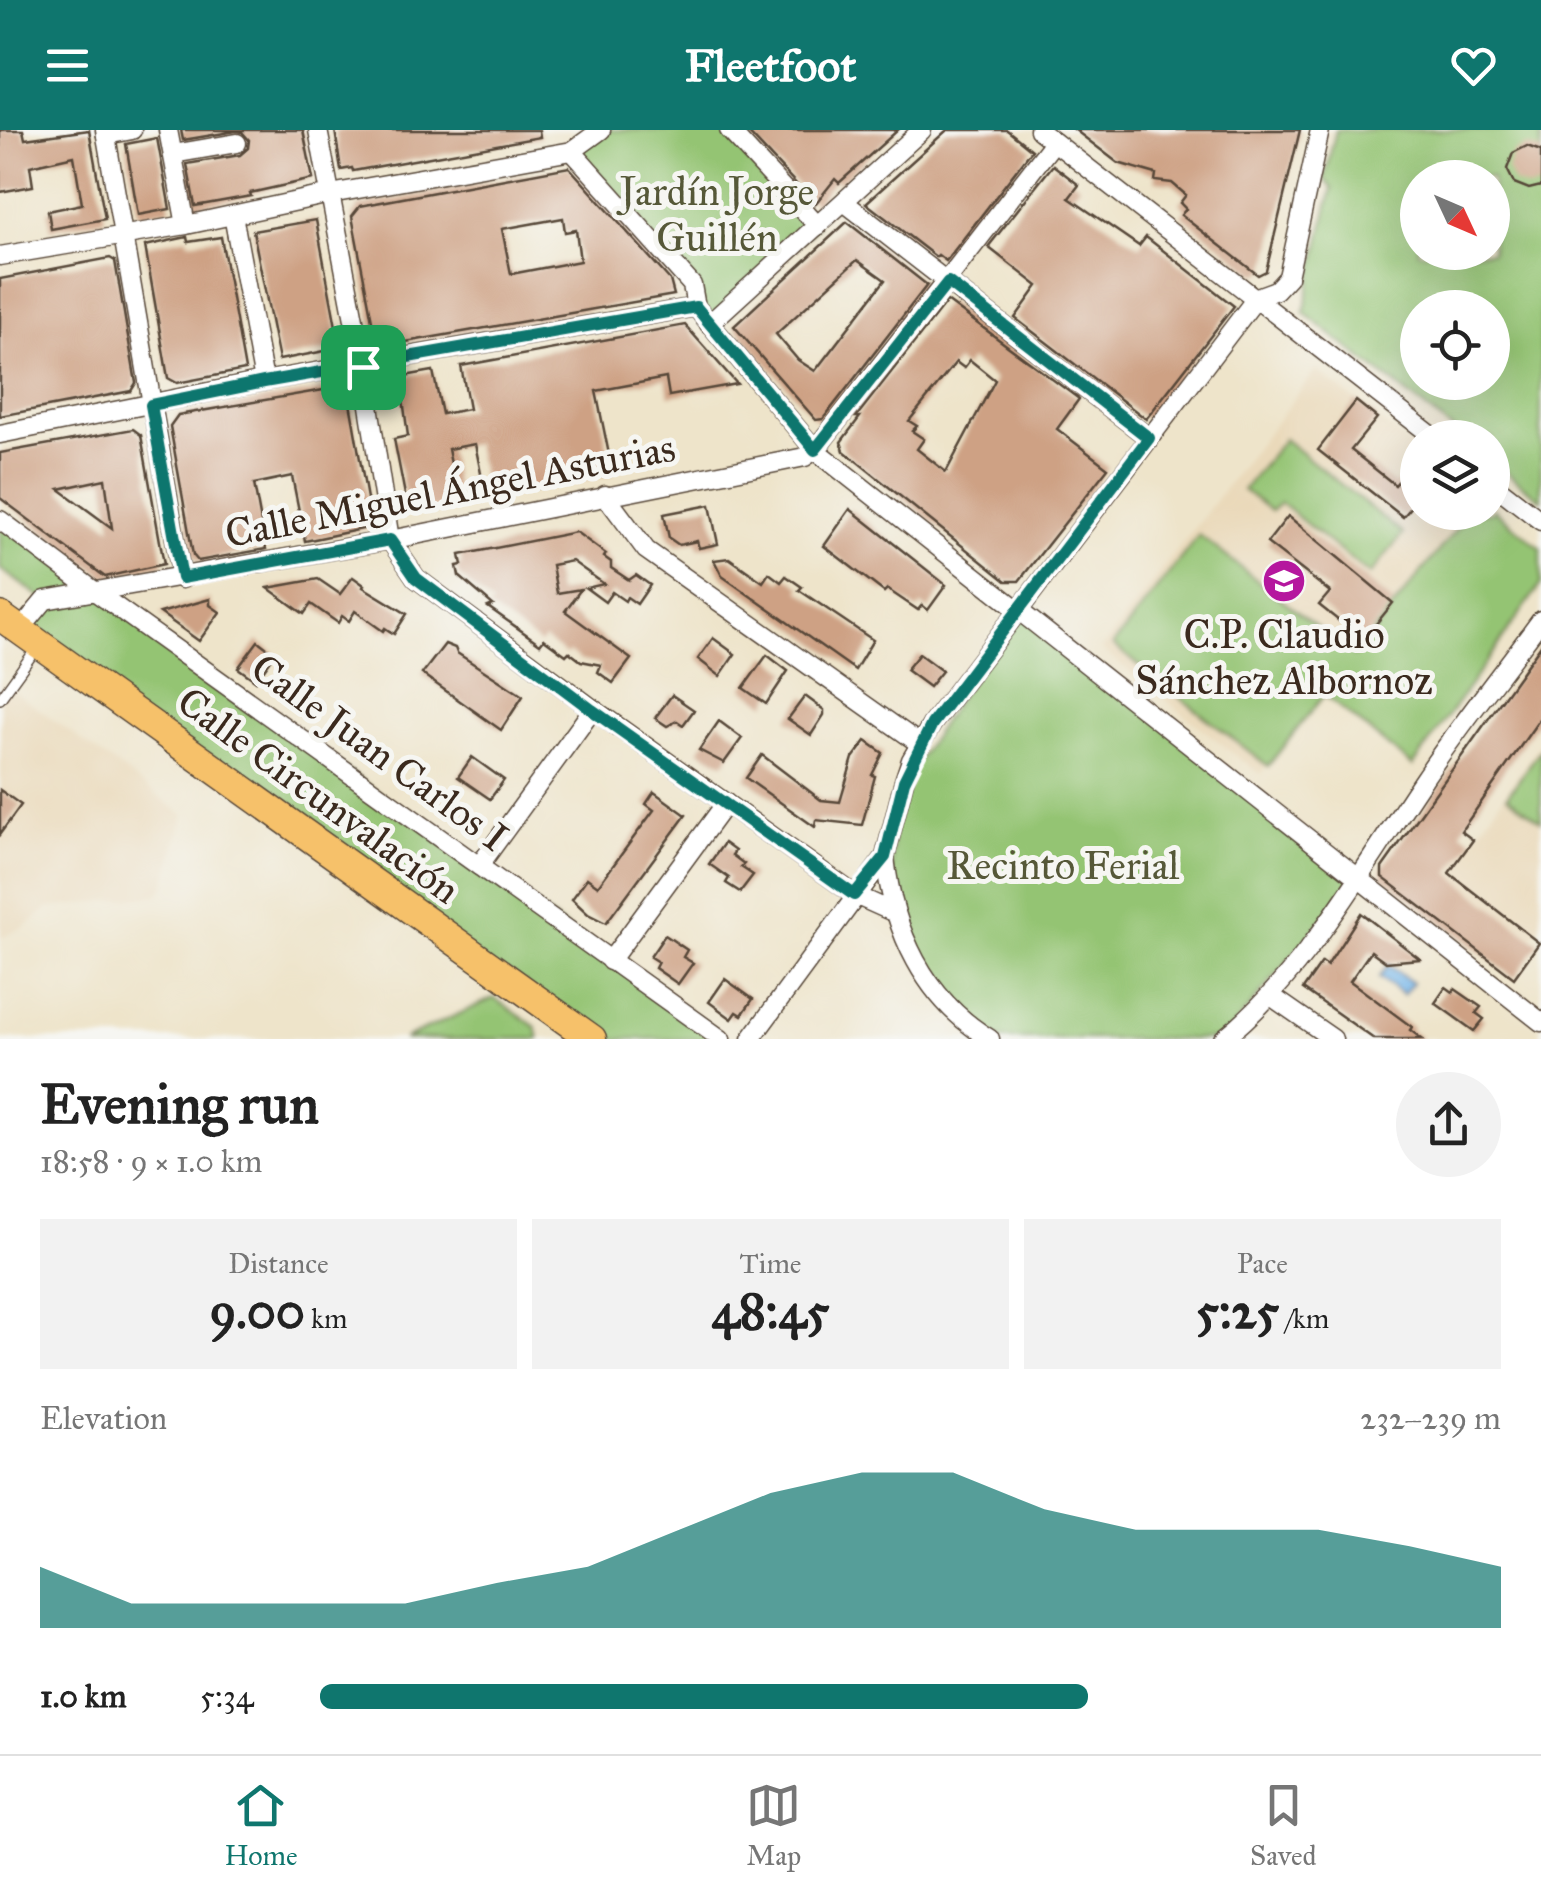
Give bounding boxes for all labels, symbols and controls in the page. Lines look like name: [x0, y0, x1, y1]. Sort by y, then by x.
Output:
icon: menu: [40, 38, 95, 93]
text: Fleetfoot: [685, 38, 856, 93]
icon: heart: [1446, 38, 1501, 93]
north arrow: [1400, 160, 1510, 270]
map controls: [1400, 160, 1510, 530]
park label: Jardín Jorge Guillén: [616, 167, 814, 262]
button: locate: [1400, 290, 1510, 400]
pin: [321, 325, 406, 410]
icon: arrive: [336, 340, 391, 395]
button: layers: [1400, 420, 1510, 530]
street label: Calle Miguel Ángel Asturias: [221, 423, 679, 558]
school or university icon: C.P. Claudio Sánchez Albornoz: [1261, 558, 1307, 604]
place label: C.P. Claudio Sánchez Albornoz: [1135, 610, 1433, 705]
street label: Calle Juan Carlos I: [242, 643, 518, 862]
street label: Calle Circunvalación: [168, 677, 469, 914]
park label: Recinto Ferial: [947, 841, 1180, 890]
text: Evening run: [40, 1071, 319, 1138]
button: share: [1396, 1072, 1501, 1177]
text: 18:58 · 9 × 1.0 km: [40, 1142, 262, 1181]
text: Distance: [228, 1246, 329, 1281]
text: Time: [740, 1246, 802, 1281]
text: Pace: [1237, 1246, 1288, 1281]
text: 9.00: [209, 1281, 305, 1342]
text: 48:45: [711, 1281, 830, 1342]
text: 5:25: [1196, 1281, 1279, 1342]
text: km: [305, 1301, 348, 1336]
text: /km: [1279, 1301, 1329, 1336]
text: Elevation: [40, 1399, 167, 1438]
text: 232–239 m: [1360, 1399, 1501, 1438]
text: 1.0 km: [40, 1677, 127, 1716]
text: 5:34: [200, 1677, 254, 1716]
tab: Home: [224, 1778, 298, 1873]
tab: Map: [746, 1778, 801, 1873]
tab: Saved: [1250, 1778, 1317, 1873]

